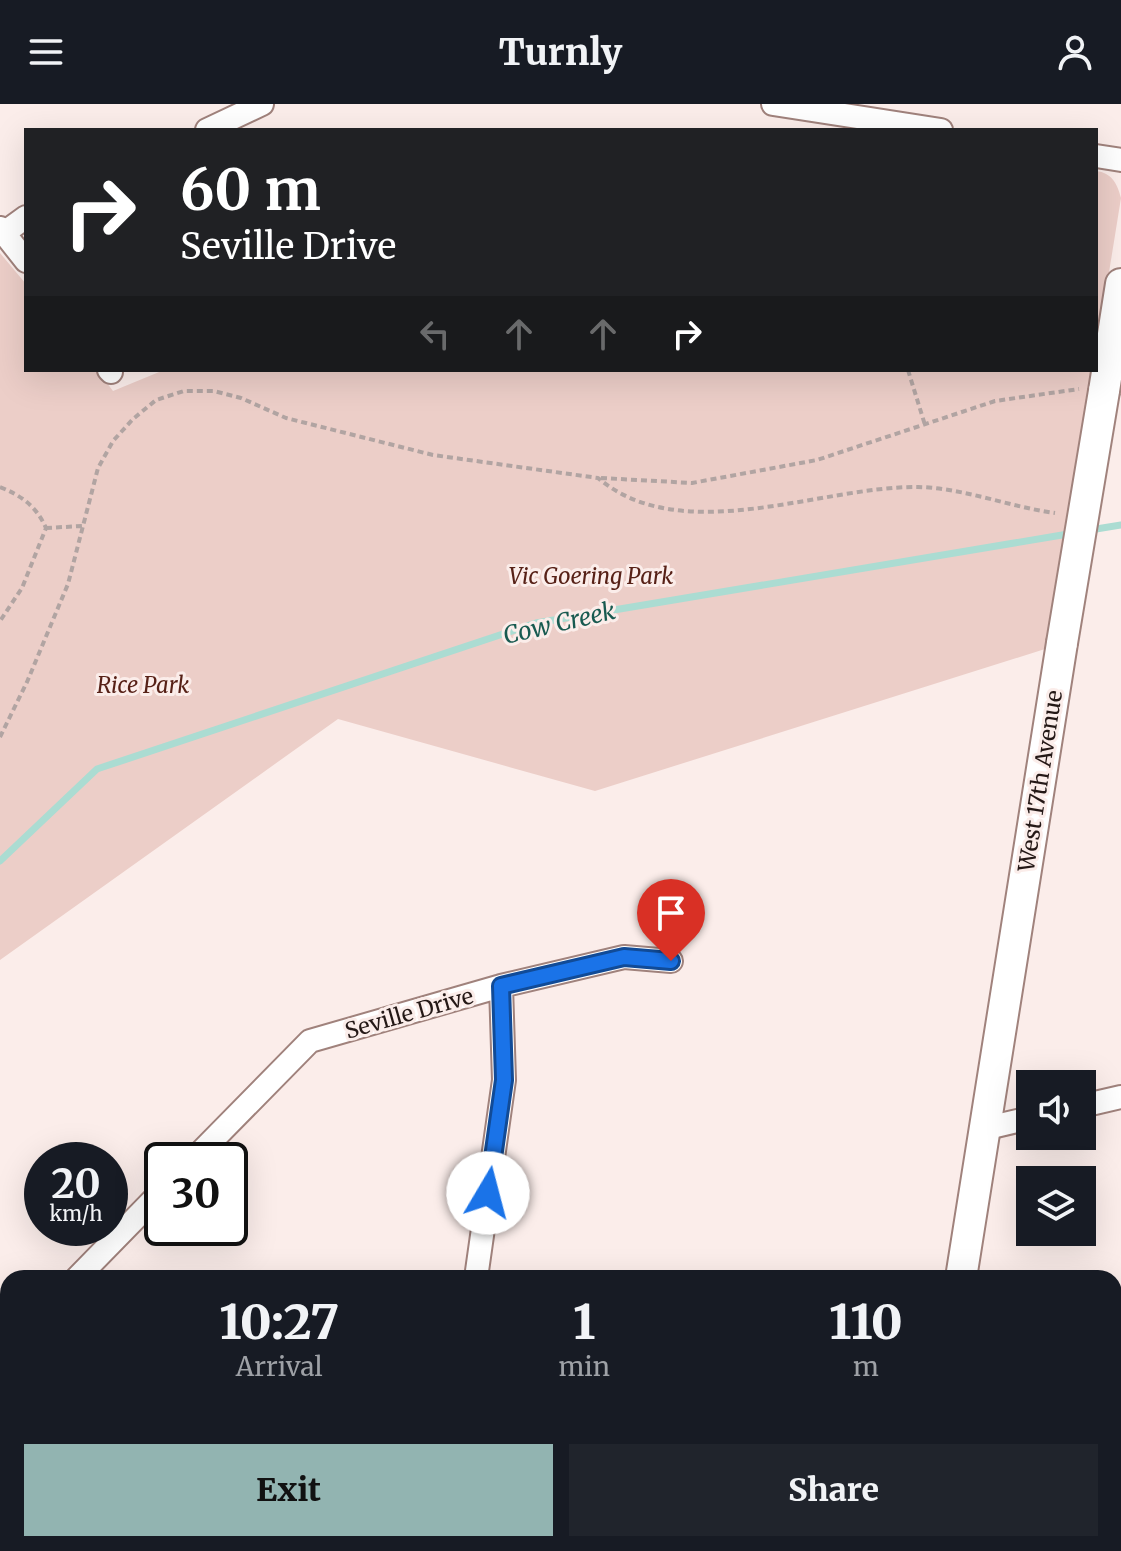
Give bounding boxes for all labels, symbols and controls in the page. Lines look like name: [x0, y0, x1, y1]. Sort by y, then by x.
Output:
icon: menu: [24, 30, 68, 74]
text: Turnly: [499, 30, 622, 75]
icon: person: [1053, 30, 1097, 74]
text: 60 m: [180, 155, 321, 225]
icon: right: [48, 160, 152, 264]
text: Seville Drive: [180, 224, 396, 269]
icon: left: [413, 312, 457, 356]
icon: ahead: [497, 312, 541, 356]
icon: ahead: [581, 312, 625, 356]
icon: right: [665, 312, 709, 356]
park label: Vic Goering Park: [509, 562, 673, 590]
water label: Cow Creek: [500, 595, 618, 651]
park label: Rice Park: [97, 671, 189, 699]
street label: West 17th Avenue: [1012, 688, 1068, 875]
pin: [637, 879, 705, 961]
icon: arrive: [649, 891, 693, 935]
street label: Seville Drive: [342, 981, 476, 1045]
map controls: [1016, 1070, 1096, 1246]
button: sound: [1016, 1070, 1096, 1150]
speed limit sign: 30: [144, 1142, 248, 1246]
position arrow: [446, 1151, 530, 1235]
text: 20: [51, 1159, 101, 1209]
button: layers: [1016, 1166, 1096, 1246]
text: km/h: [50, 1201, 102, 1226]
text: 10:27: [219, 1292, 339, 1352]
text: 1: [573, 1292, 595, 1352]
text: 110: [829, 1292, 903, 1352]
text: Arrival: [236, 1350, 323, 1383]
text: min: [558, 1350, 610, 1383]
text: m: [853, 1350, 879, 1383]
button: Exit: [24, 1444, 553, 1536]
button: Share: [569, 1444, 1098, 1536]

